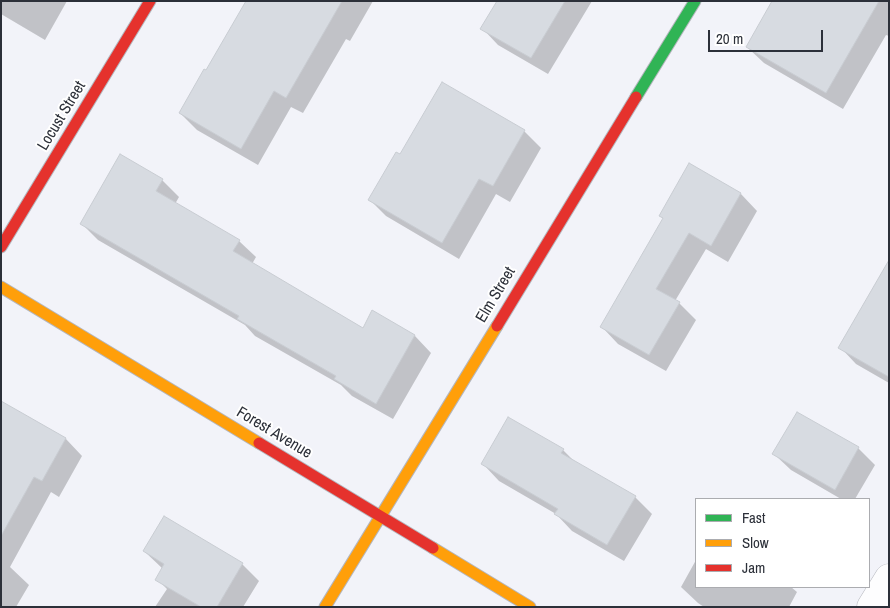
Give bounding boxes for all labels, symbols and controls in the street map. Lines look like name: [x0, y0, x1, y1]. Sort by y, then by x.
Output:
scale bar: [710, 20, 825, 52]
text: 20 m: [716, 28, 743, 49]
street label: Locust Street: [34, 78, 90, 154]
street label: Elm Street: [472, 264, 520, 326]
street label: Forest Avenue: [233, 403, 315, 463]
legend: [695, 498, 870, 588]
text: Fast: [742, 507, 765, 528]
text: Slow: [742, 532, 769, 553]
text: Jam: [742, 557, 765, 578]

